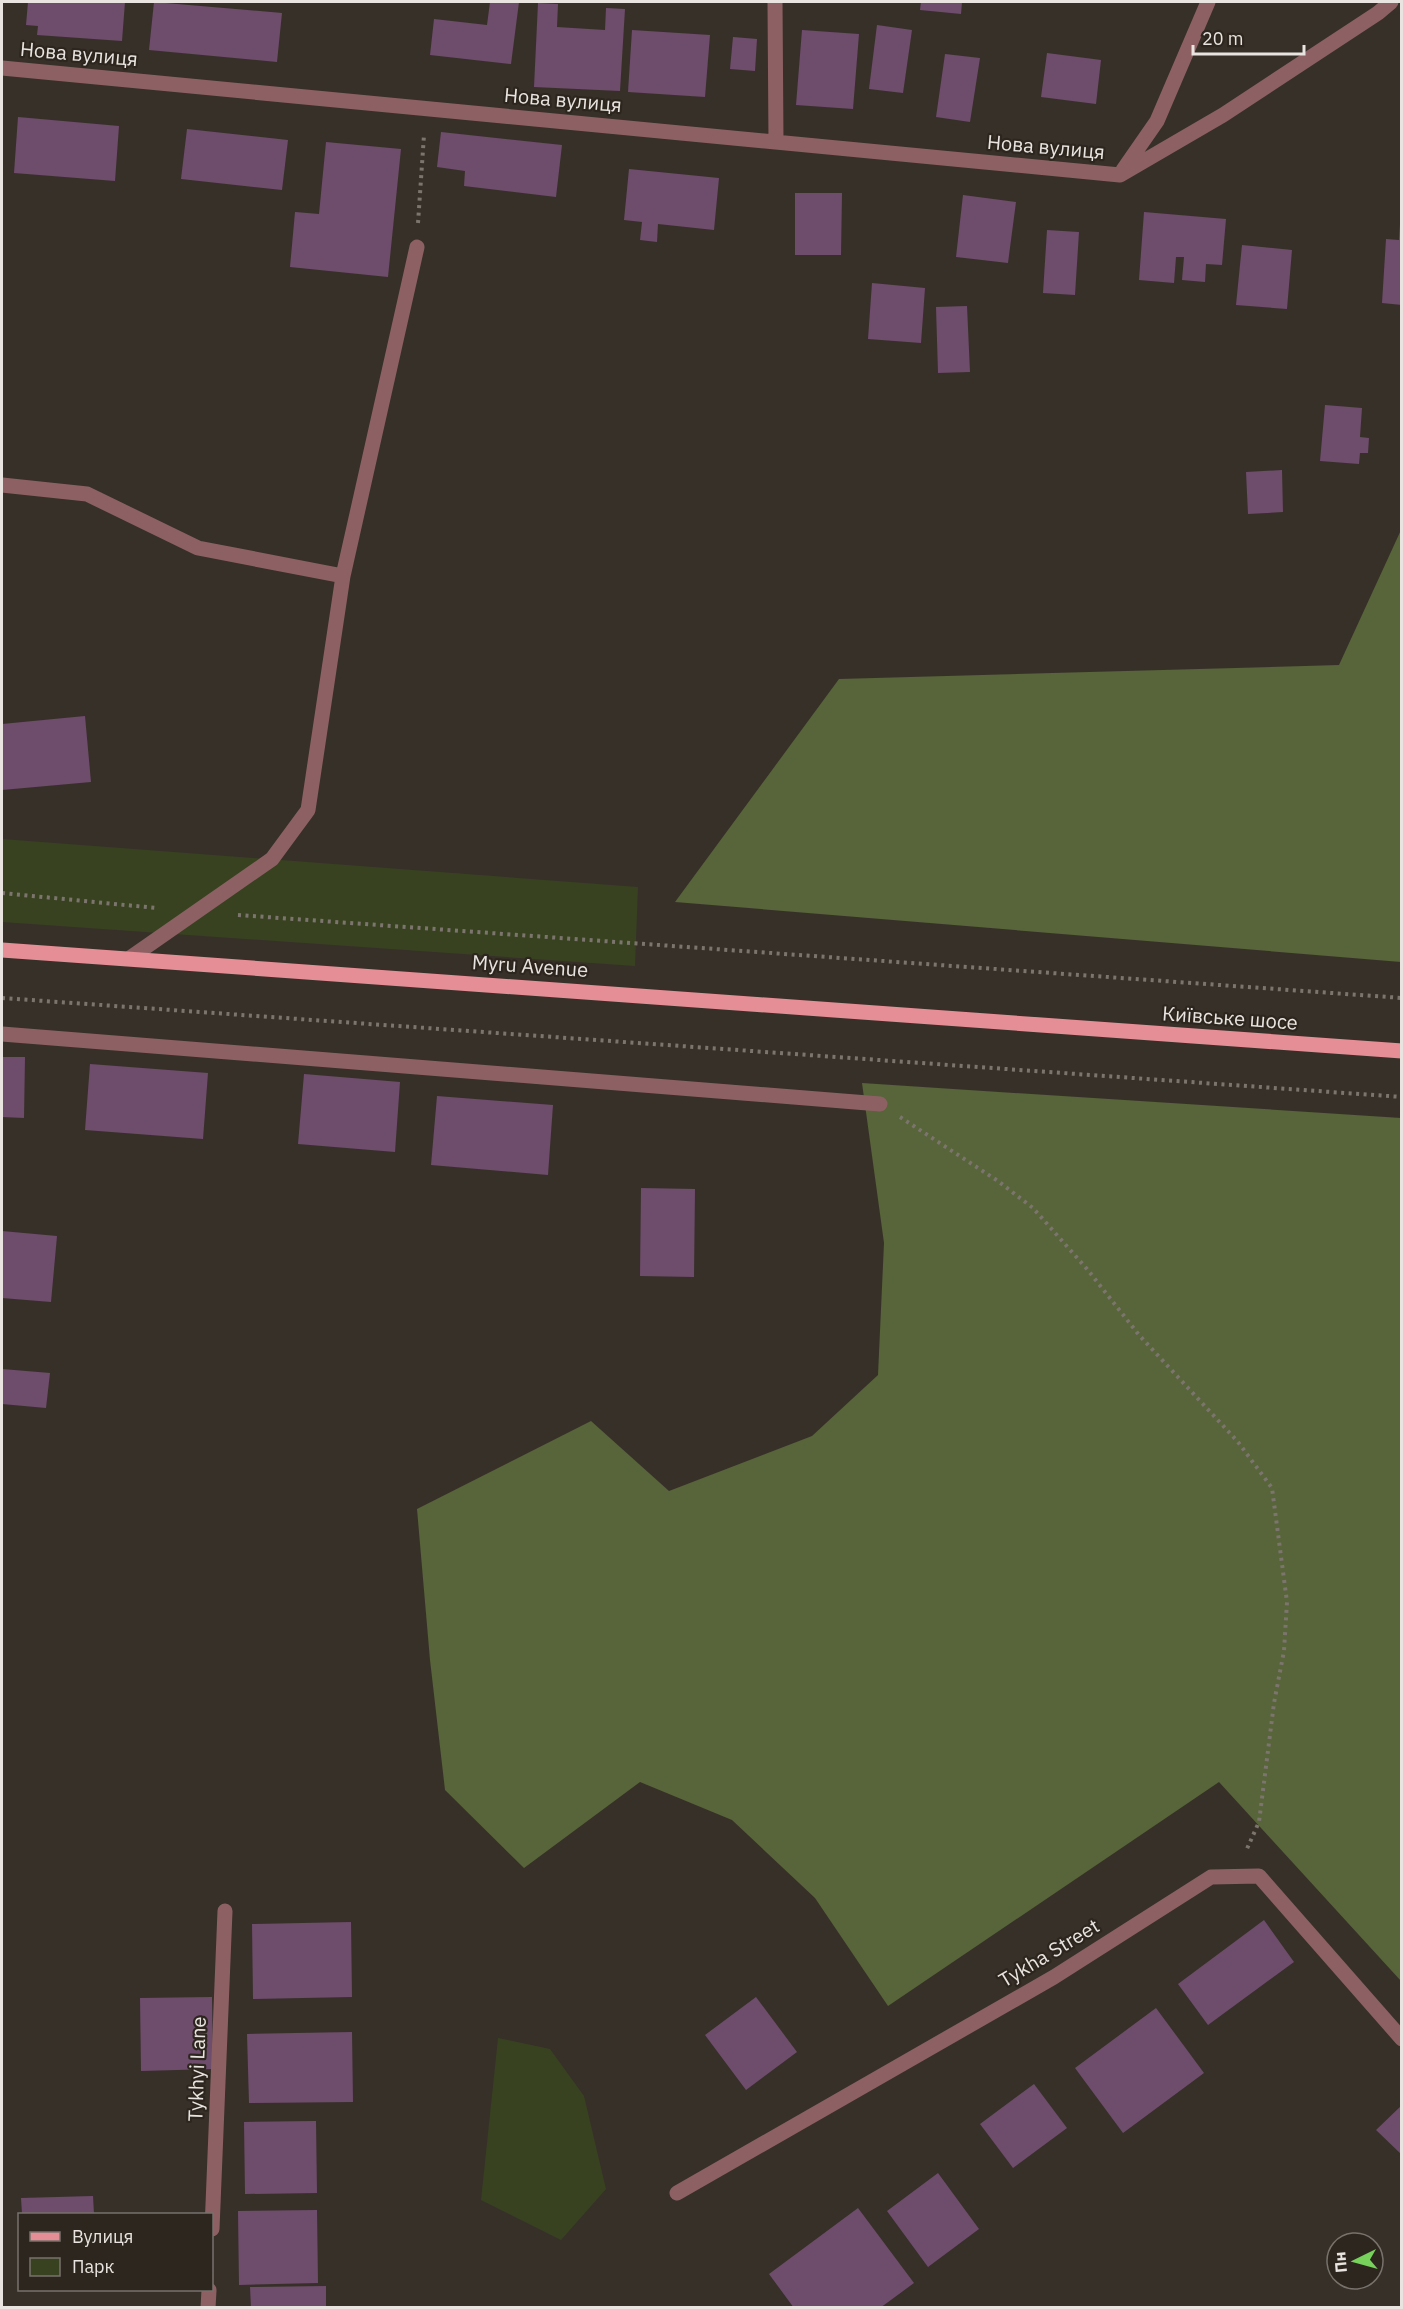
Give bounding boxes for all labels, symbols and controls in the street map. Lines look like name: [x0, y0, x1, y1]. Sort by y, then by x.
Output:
scale bar: [1193, 18, 1304, 56]
text: 20 m: [1202, 27, 1244, 50]
street label: Нова вулиця: [19, 35, 139, 72]
street label: Нова вулиця: [503, 81, 623, 118]
street label: Нова вулиця: [986, 128, 1106, 165]
street label: Myru Avenue: [471, 948, 589, 983]
street label: Київське шосе: [1161, 999, 1299, 1036]
street label: Tykha Street: [993, 1912, 1104, 1993]
street label: Tykhyi Lane: [181, 2016, 212, 2122]
legend: [18, 2213, 213, 2291]
text: Вулиця: [72, 2225, 133, 2248]
north arrow: [1325, 2231, 1385, 2291]
text: Пн: [1329, 2251, 1351, 2274]
text: Парк: [72, 2255, 115, 2278]

